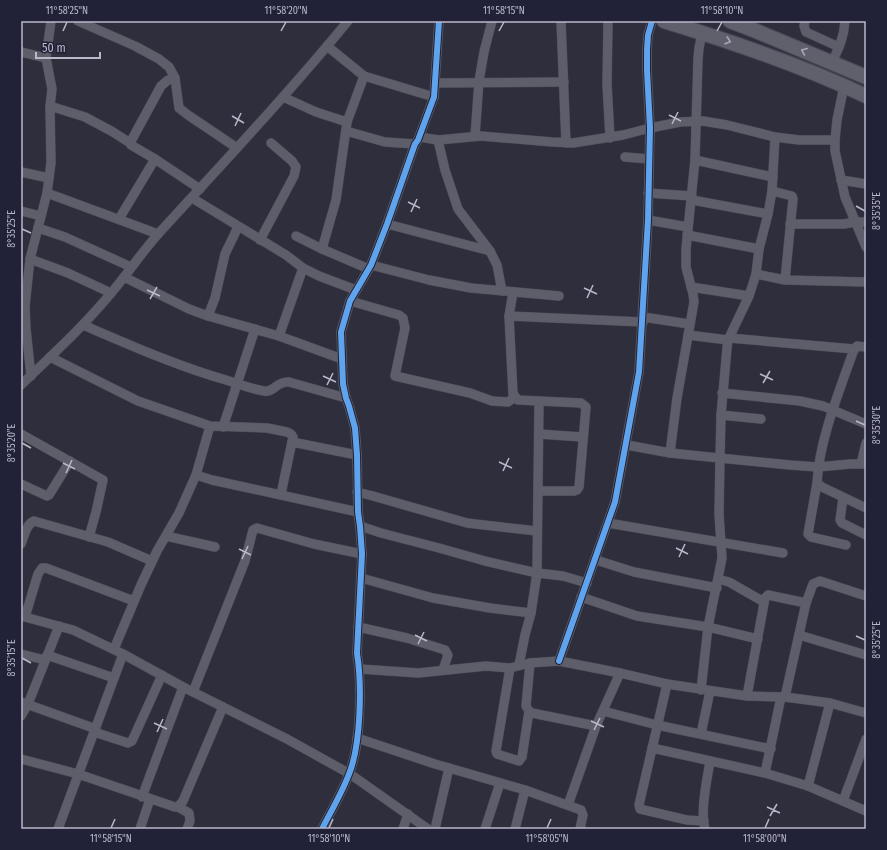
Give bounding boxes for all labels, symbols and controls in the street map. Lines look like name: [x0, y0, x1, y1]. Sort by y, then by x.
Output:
text: 11°58'25"N: [46, 5, 88, 17]
text: 11°58'20"N: [264, 5, 308, 17]
text: 11°58'15"N: [483, 5, 525, 17]
text: 11°58'10"N: [701, 5, 743, 17]
scale bar: [36, 34, 100, 60]
one-way arrow: [724, 37, 731, 45]
text: 50 m: [42, 41, 66, 55]
one-way arrow: [801, 47, 808, 55]
text: 8°35'35"E: [871, 192, 883, 230]
text: 8°35'25"E: [6, 210, 18, 248]
text: 8°35'30"E: [871, 405, 883, 444]
text: 8°35'20"E: [6, 423, 18, 462]
text: 8°35'25"E: [871, 621, 883, 659]
text: 8°35'15"E: [6, 639, 18, 677]
text: 11°58'15"N: [90, 833, 132, 845]
text: 11°58'10"N: [308, 833, 350, 845]
text: 11°58'05"N: [525, 833, 569, 845]
text: 11°58'00"N: [743, 833, 787, 845]

